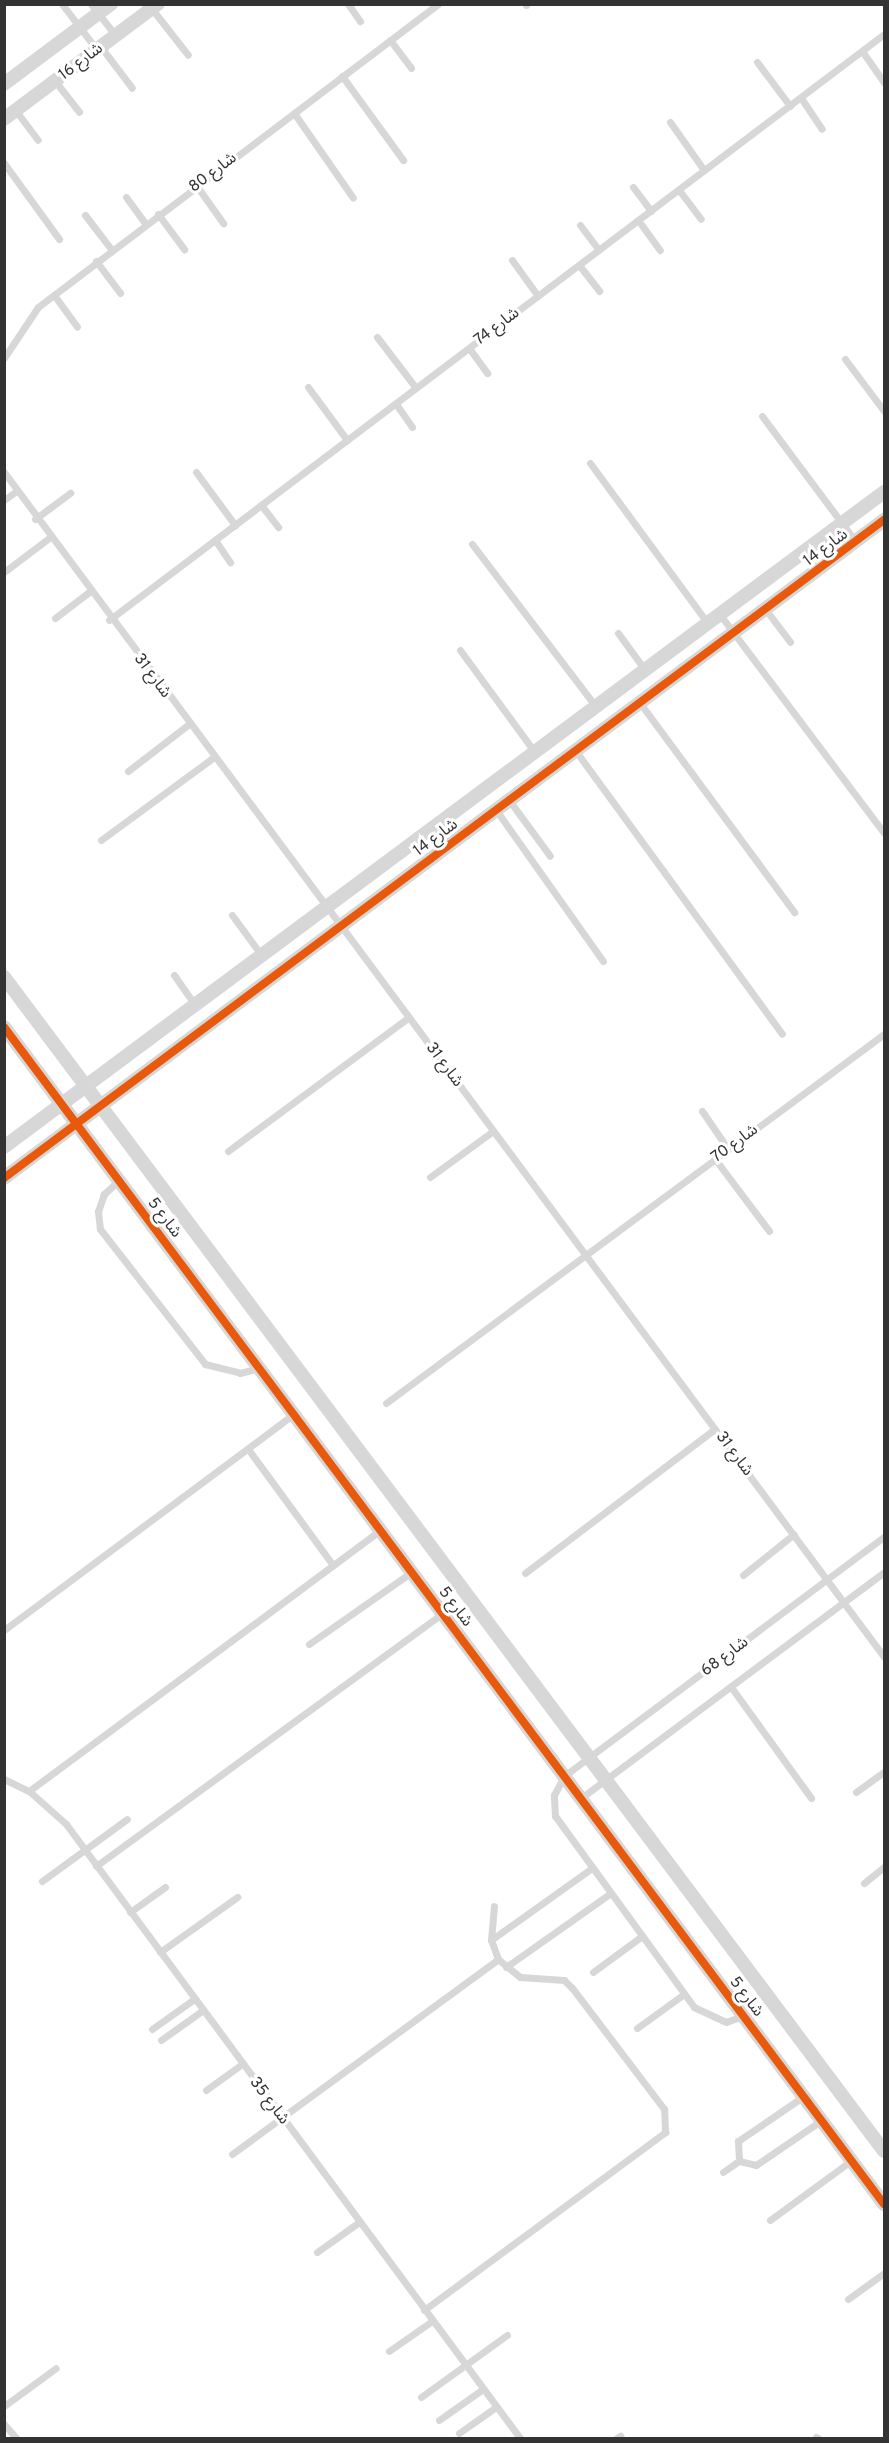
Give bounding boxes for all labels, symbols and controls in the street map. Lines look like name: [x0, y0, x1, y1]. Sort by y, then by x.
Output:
street label: شارع 16: [55, 39, 107, 85]
street label: شارع 80: [185, 149, 241, 197]
street label: شارع 74: [471, 304, 523, 350]
street label: شارع 14: [800, 525, 852, 571]
street label: شارع 31: [129, 650, 175, 702]
street label: شارع 14: [410, 815, 462, 861]
street label: شارع 31: [421, 1039, 467, 1091]
street label: شارع 70: [708, 1121, 762, 1167]
street label: شارع 5: [143, 1194, 185, 1242]
street label: شارع 31: [711, 1428, 757, 1480]
street label: شارع 5: [434, 1583, 476, 1631]
street label: شارع 68: [698, 1633, 752, 1681]
street label: شارع 5: [725, 1973, 767, 2021]
street label: شارع 35: [245, 2073, 293, 2129]

